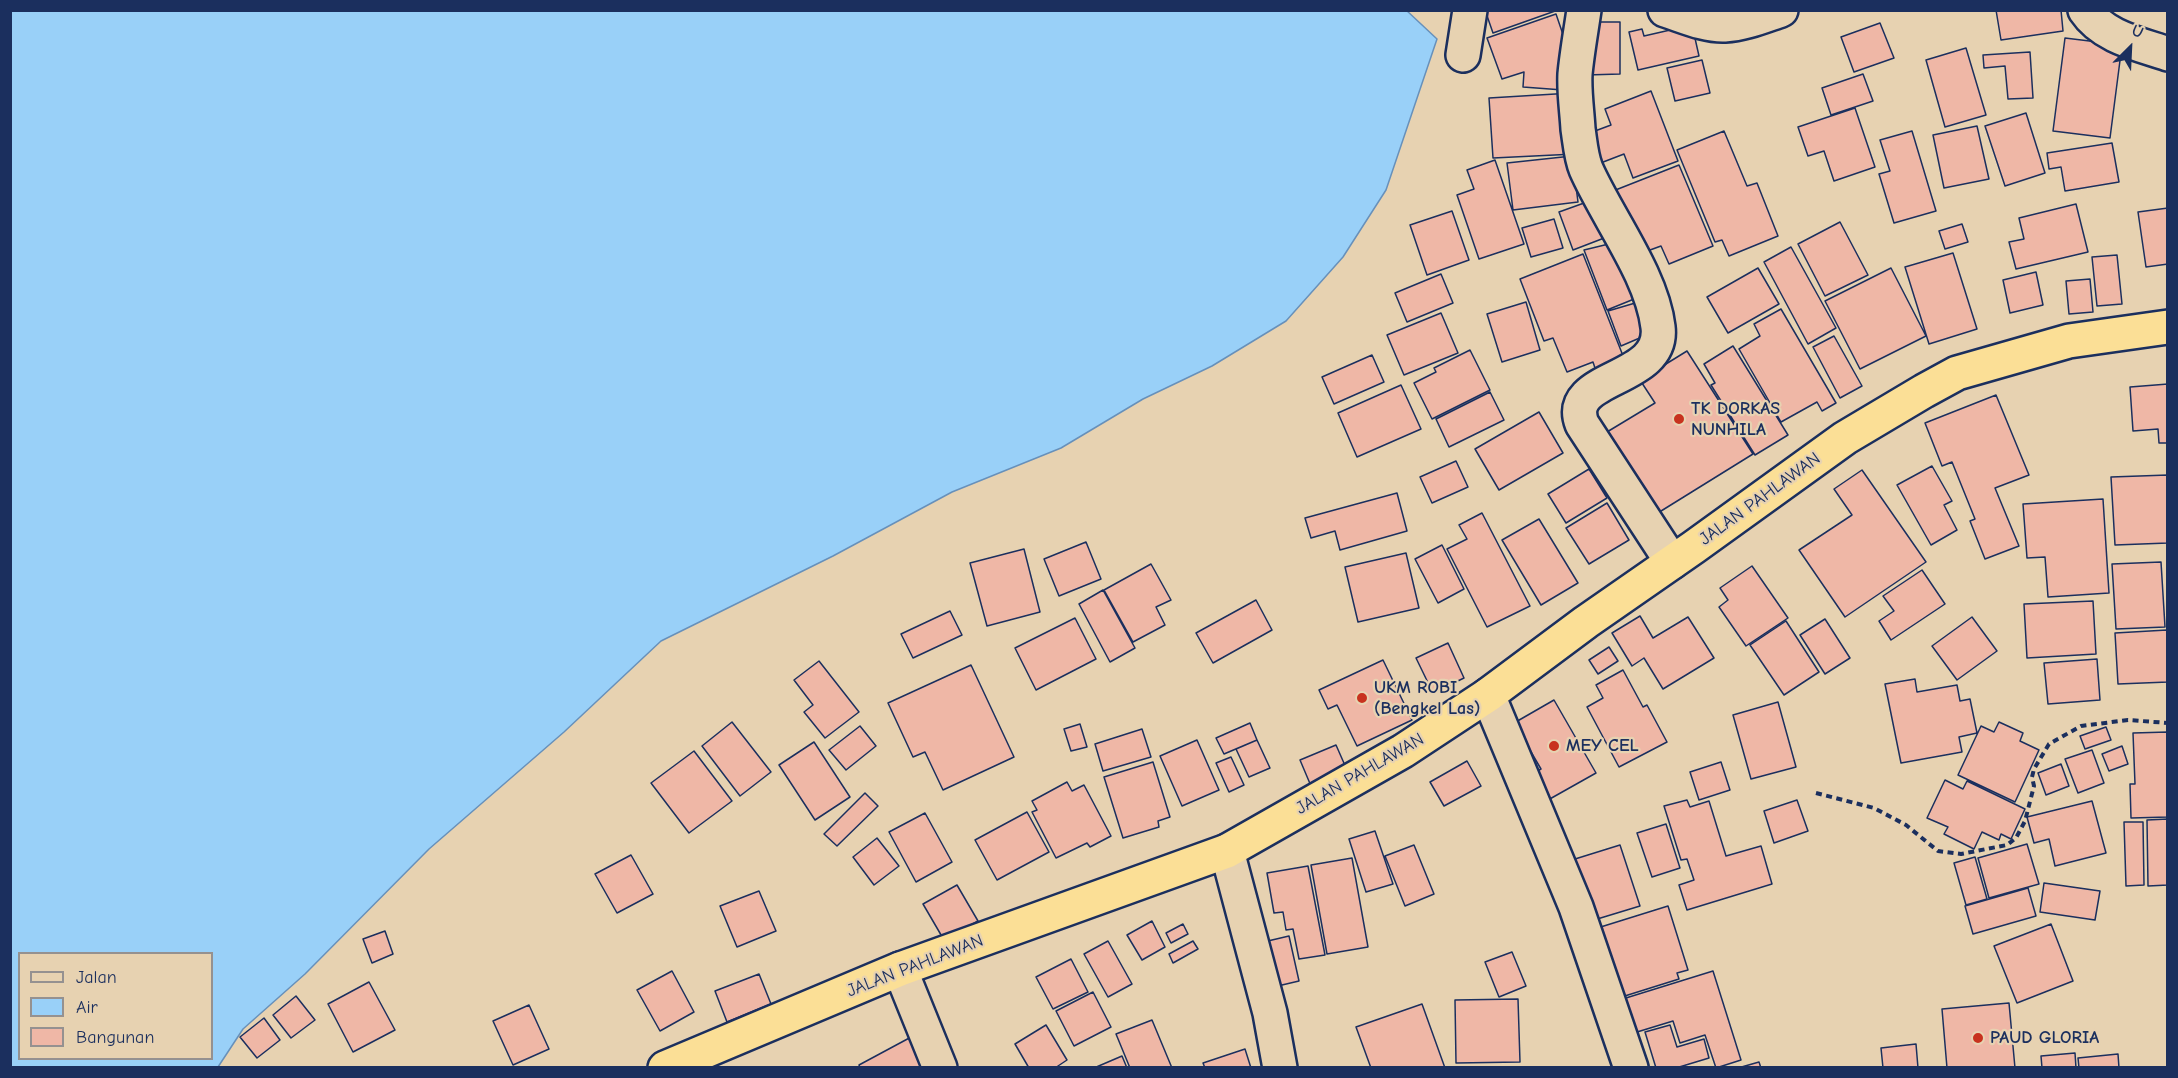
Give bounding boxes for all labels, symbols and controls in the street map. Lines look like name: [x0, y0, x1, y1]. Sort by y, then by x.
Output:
north arrow: [2100, 18, 2160, 78]
text: U: [2129, 21, 2146, 42]
place label: TK DORKAS NUNHILA: [1691, 398, 1780, 440]
marker: TK DORKAS NUNHILA: [1672, 412, 1686, 426]
street label: JALAN PAHLAWAN: [1695, 448, 1825, 550]
place label: UKM ROBI (Bengkel Las): [1374, 677, 1480, 720]
marker: UKM ROBI (Bengkel Las): [1355, 691, 1369, 705]
street label: JALAN PAHLAWAN: [1292, 729, 1428, 819]
place label: MEY CEL: [1566, 735, 1639, 757]
marker: MEY CEL: [1547, 739, 1561, 753]
street label: JALAN PAHLAWAN: [844, 930, 986, 1002]
legend: [18, 952, 213, 1060]
text: Jalan: [76, 967, 117, 988]
text: Air: [76, 997, 98, 1018]
text: Bangunan: [76, 1027, 154, 1048]
place label: PAUD GLORIA: [1990, 1027, 2099, 1049]
marker: PAUD GLORIA: [1971, 1031, 1985, 1045]

